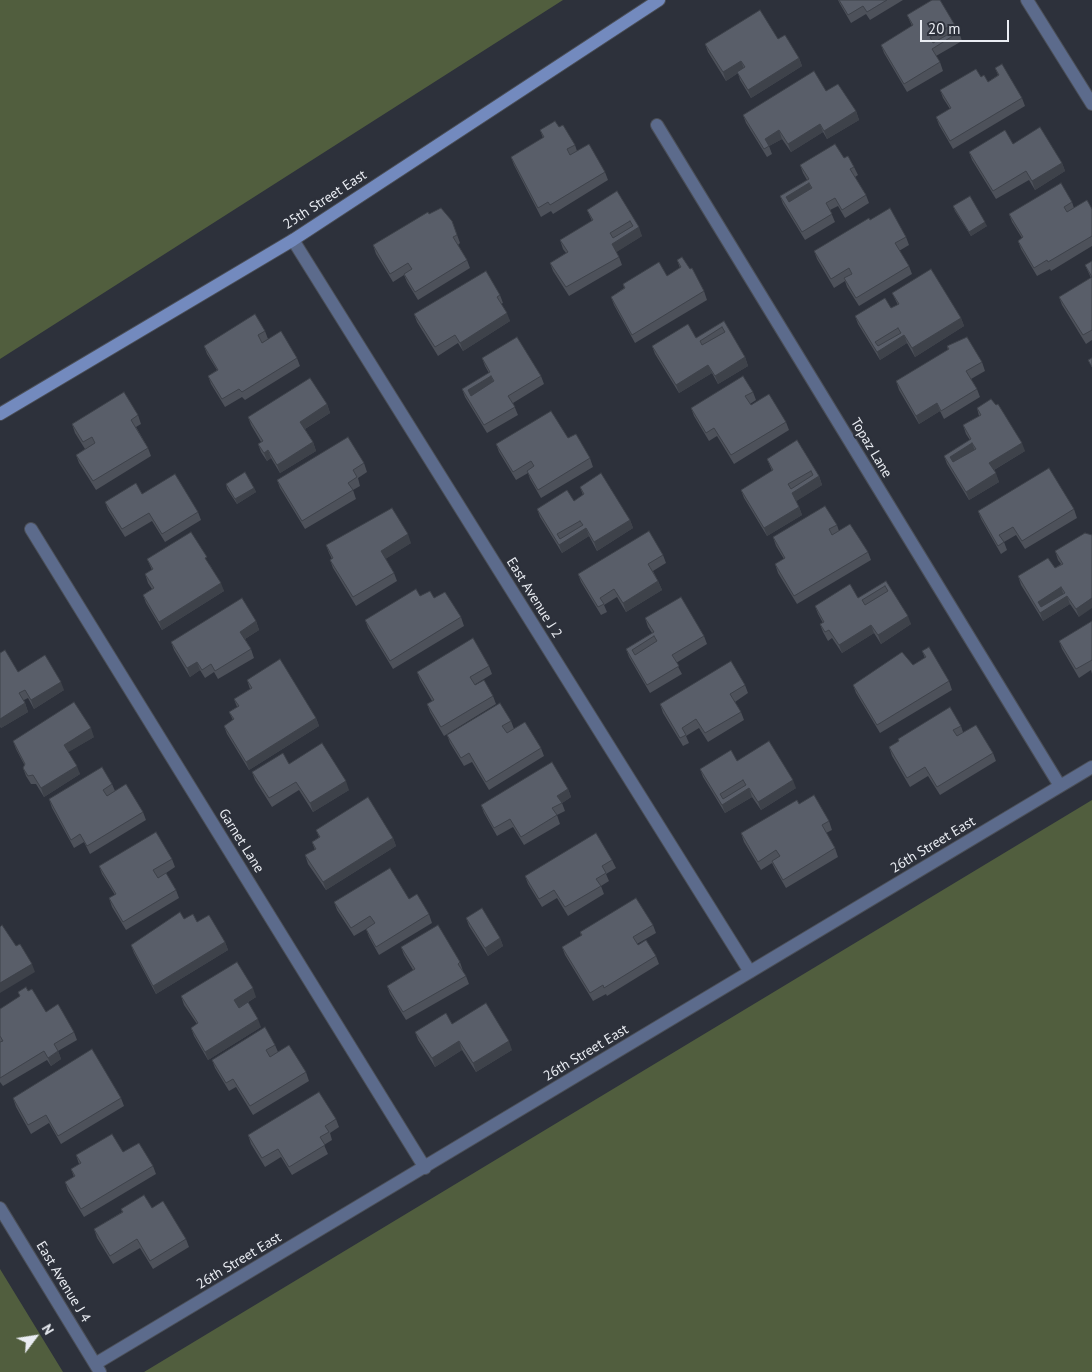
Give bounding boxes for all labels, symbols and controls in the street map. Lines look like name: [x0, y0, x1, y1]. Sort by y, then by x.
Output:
scale bar: [922, 10, 1011, 42]
text: 20 m: [928, 19, 961, 38]
street label: 25th Street East: [280, 167, 370, 233]
street label: Topaz Lane: [847, 415, 895, 481]
street label: East Avenue J 2: [503, 555, 565, 641]
street label: Garnet Lane: [215, 806, 267, 876]
street label: 26th Street East: [888, 813, 978, 877]
street label: 26th Street East: [541, 1021, 631, 1085]
street label: 26th Street East: [194, 1229, 284, 1293]
street label: East Avenue J 4: [32, 1238, 94, 1326]
north arrow: [10, 1312, 60, 1362]
text: N: [38, 1321, 58, 1338]

